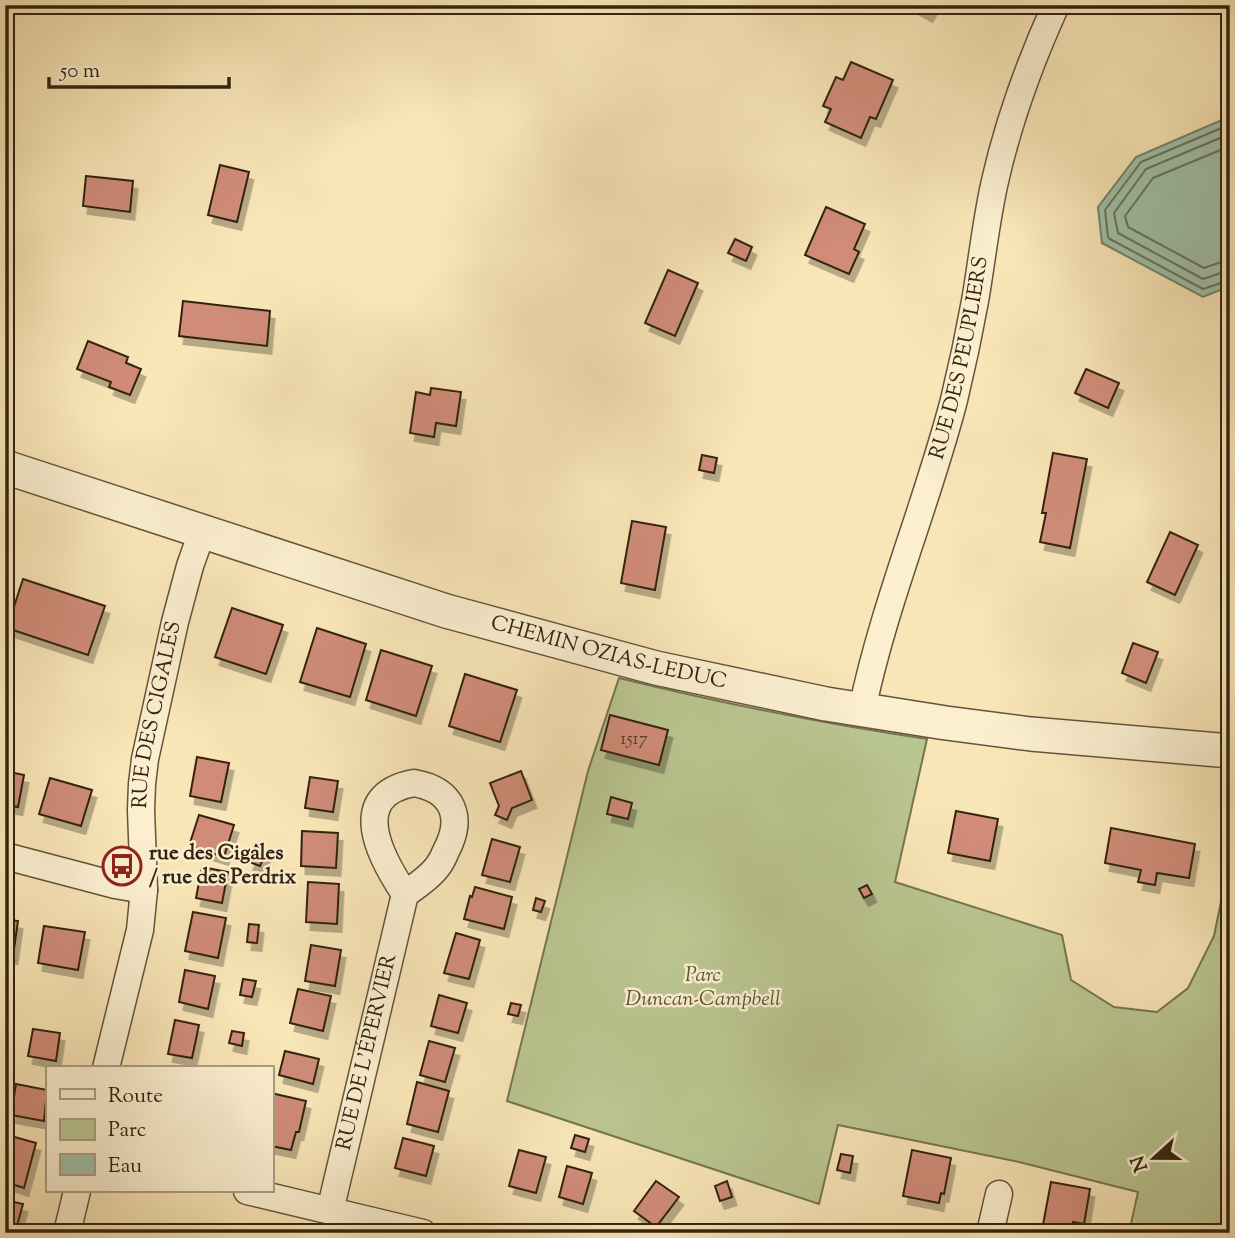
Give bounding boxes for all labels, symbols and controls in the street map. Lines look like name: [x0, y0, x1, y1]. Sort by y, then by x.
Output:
scale bar: [49, 46, 229, 90]
text: 50 m: [59, 57, 100, 87]
street label: RUE DES PEUPLIERS: [923, 254, 997, 463]
street label: CHEMIN OZIAS-LEDUC: [487, 609, 729, 698]
street label: RUE DES CIGALES: [126, 618, 190, 809]
house number: 1517: [620, 727, 648, 753]
place label: rue des Cigales / rue des Perdrix: [149, 839, 297, 893]
bus stop icon: rue des Cigales / rue des Perdrix: [101, 845, 143, 887]
street label: RUE DE L'ÉPERVIER: [330, 951, 405, 1154]
park label: Parc Duncan-Campbell: [625, 961, 781, 1015]
legend: [46, 1066, 273, 1192]
text: Route: [108, 1082, 163, 1112]
text: Parc: [108, 1116, 146, 1146]
north arrow: [1120, 1122, 1190, 1192]
text: N: [1125, 1151, 1156, 1175]
text: Eau: [108, 1152, 142, 1182]

